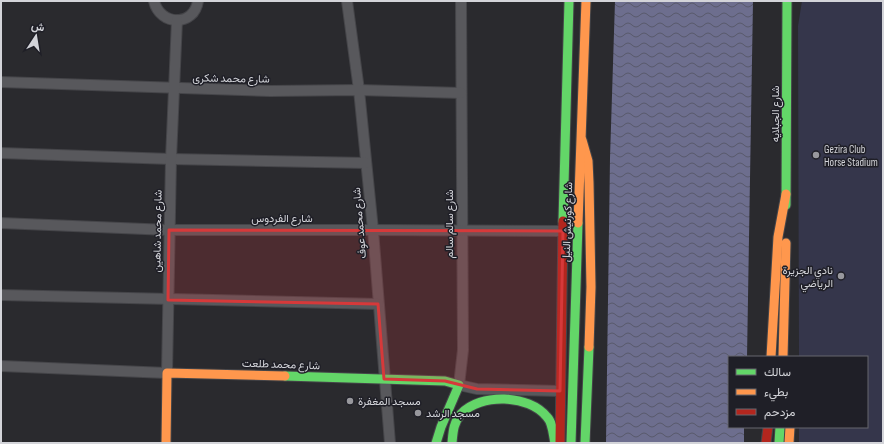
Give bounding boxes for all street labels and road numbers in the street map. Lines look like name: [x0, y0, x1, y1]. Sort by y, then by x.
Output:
street label: شارع محمد شكرى: [192, 71, 270, 87]
street label: شارع الجبلايه: [769, 85, 783, 142]
street label: شارع كورنيش النيل: [560, 181, 576, 262]
street label: شارع محمد عوف: [350, 186, 370, 259]
street label: شارع محمد شاهين: [150, 189, 166, 272]
street label: شارع سالم سالم: [443, 189, 457, 259]
street label: شارع الفردوس: [251, 212, 313, 226]
street label: شارع محمد طلعت: [242, 357, 321, 373]

